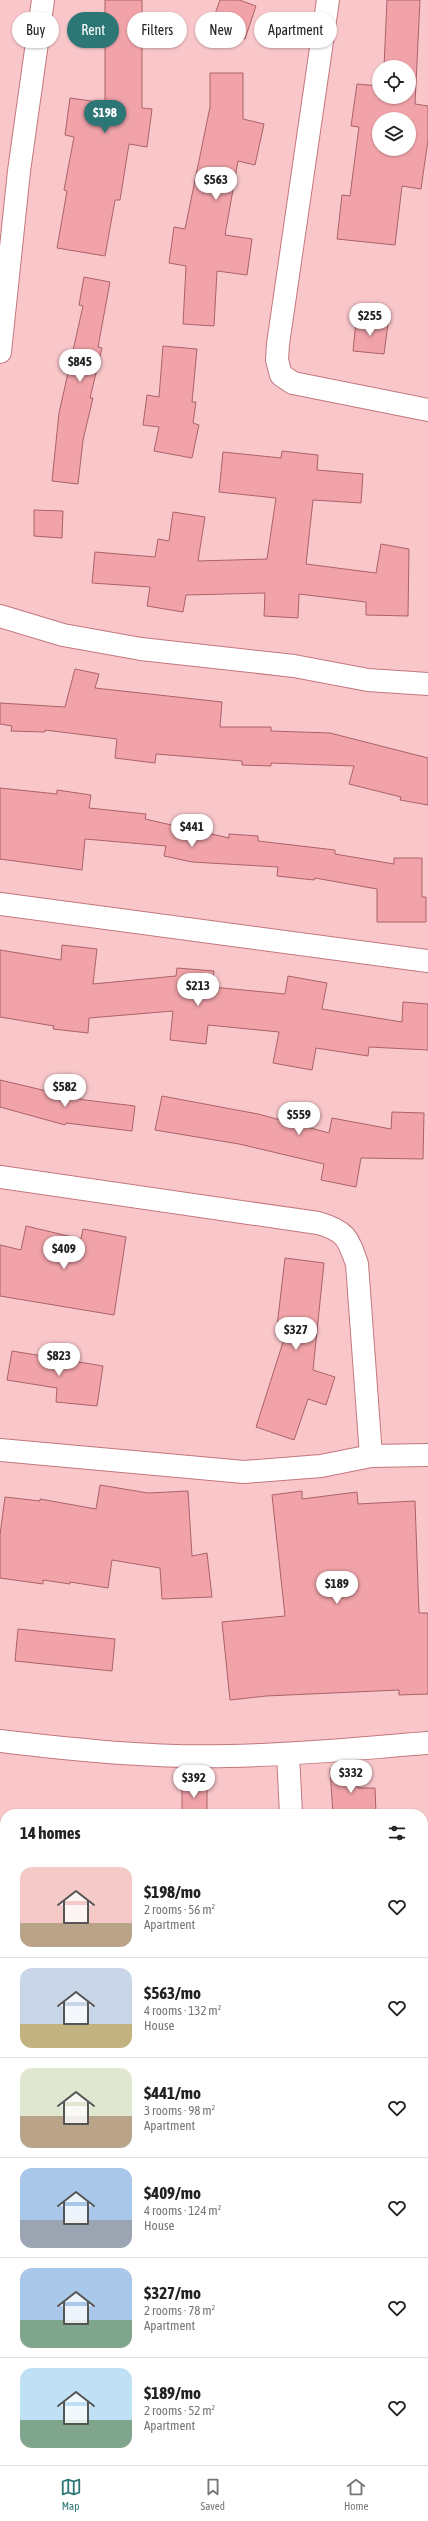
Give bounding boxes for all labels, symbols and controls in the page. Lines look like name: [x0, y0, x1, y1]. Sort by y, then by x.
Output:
chip: Buy: [12, 12, 59, 48]
chip: Rent: [67, 12, 119, 48]
chip: Filters: [127, 12, 187, 48]
chip: New: [195, 12, 246, 48]
chip: Apartment: [254, 12, 337, 48]
map controls: [372, 60, 416, 156]
button: locate: [372, 60, 416, 104]
pin: $198: [81, 100, 129, 134]
text: $198: [93, 105, 117, 120]
button: layers: [372, 112, 416, 156]
pin: $563: [192, 167, 240, 201]
text: $563: [204, 172, 228, 187]
pin: $255: [346, 303, 394, 337]
text: $255: [358, 308, 382, 323]
pin: $845: [56, 349, 104, 383]
text: $845: [68, 354, 92, 369]
pin: $441: [168, 814, 216, 848]
text: $441: [180, 819, 204, 834]
pin: $213: [174, 973, 222, 1007]
text: $213: [186, 978, 210, 993]
pin: $582: [41, 1074, 89, 1108]
text: $582: [53, 1079, 77, 1094]
pin: $559: [275, 1102, 323, 1136]
text: $559: [287, 1107, 311, 1122]
pin: $409: [40, 1236, 88, 1270]
text: $409: [52, 1241, 76, 1256]
pin: $327: [272, 1317, 320, 1351]
text: $327: [284, 1322, 308, 1337]
pin: $823: [35, 1343, 83, 1377]
text: $823: [47, 1348, 71, 1363]
pin: $189: [313, 1571, 361, 1605]
text: $189: [325, 1576, 349, 1591]
pin: $332: [327, 1760, 375, 1794]
pin: $392: [170, 1765, 218, 1799]
text: $332: [339, 1765, 363, 1780]
text: $392: [182, 1770, 206, 1785]
icon: filters: [386, 1822, 408, 1844]
text: 14 homes: [20, 1823, 81, 1843]
text: $198/mo: [144, 1882, 201, 1902]
icon: home: [52, 1883, 100, 1931]
icon: heart: [386, 1896, 408, 1918]
text: 2 rooms · 56 m²: [144, 1902, 215, 1917]
text: Apartment: [144, 1917, 195, 1932]
text: $563/mo: [144, 1983, 201, 2003]
icon: home: [52, 1984, 100, 2032]
icon: heart: [386, 1997, 408, 2019]
text: 4 rooms · 132 m²: [144, 2003, 221, 2018]
text: House: [144, 2018, 174, 2033]
text: $441/mo: [144, 2083, 201, 2103]
icon: home: [52, 2084, 100, 2132]
icon: heart: [386, 2097, 408, 2119]
text: 3 rooms · 98 m²: [144, 2103, 215, 2118]
text: Apartment: [144, 2118, 195, 2133]
text: $409/mo: [144, 2183, 201, 2203]
icon: home: [52, 2184, 100, 2232]
icon: heart: [386, 2197, 408, 2219]
text: 4 rooms · 124 m²: [144, 2203, 221, 2218]
text: House: [144, 2218, 174, 2233]
text: $327/mo: [144, 2283, 201, 2303]
icon: home: [52, 2284, 100, 2332]
icon: heart: [386, 2297, 408, 2319]
text: 2 rooms · 78 m²: [144, 2303, 215, 2318]
text: Apartment: [144, 2318, 195, 2333]
text: $189/mo: [144, 2383, 201, 2403]
icon: home: [52, 2384, 100, 2432]
icon: heart: [386, 2397, 408, 2419]
text: 2 rooms · 52 m²: [144, 2403, 215, 2418]
text: Apartment: [144, 2418, 195, 2433]
tab: Map: [60, 2476, 82, 2512]
tab: Saved: [201, 2476, 225, 2512]
tab: Home: [344, 2476, 368, 2512]

